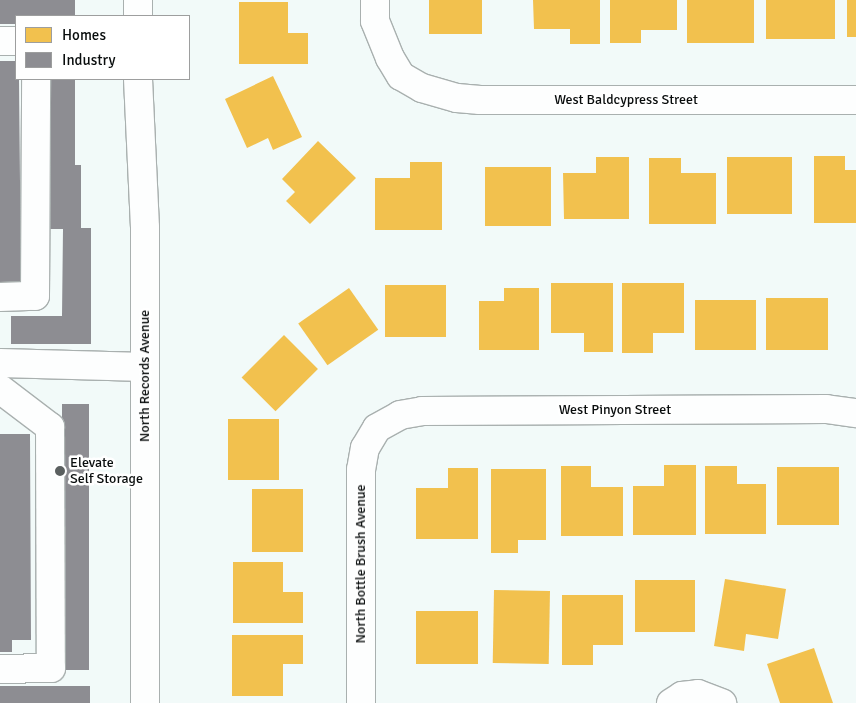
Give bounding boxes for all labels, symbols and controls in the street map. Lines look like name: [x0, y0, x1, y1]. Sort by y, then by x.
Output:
legend: [15, 15, 190, 80]
text: Homes: [62, 26, 106, 44]
text: Industry: [62, 51, 115, 69]
street label: West Baldcypress Street: [554, 92, 698, 108]
street label: North Records Avenue: [137, 310, 153, 442]
street label: West Pinyon Street: [559, 402, 671, 418]
place label: Elevate Self Storage: [70, 455, 143, 488]
marker: Elevate Self Storage: [54, 465, 66, 477]
street label: North Bottle Brush Avenue: [353, 484, 369, 644]

